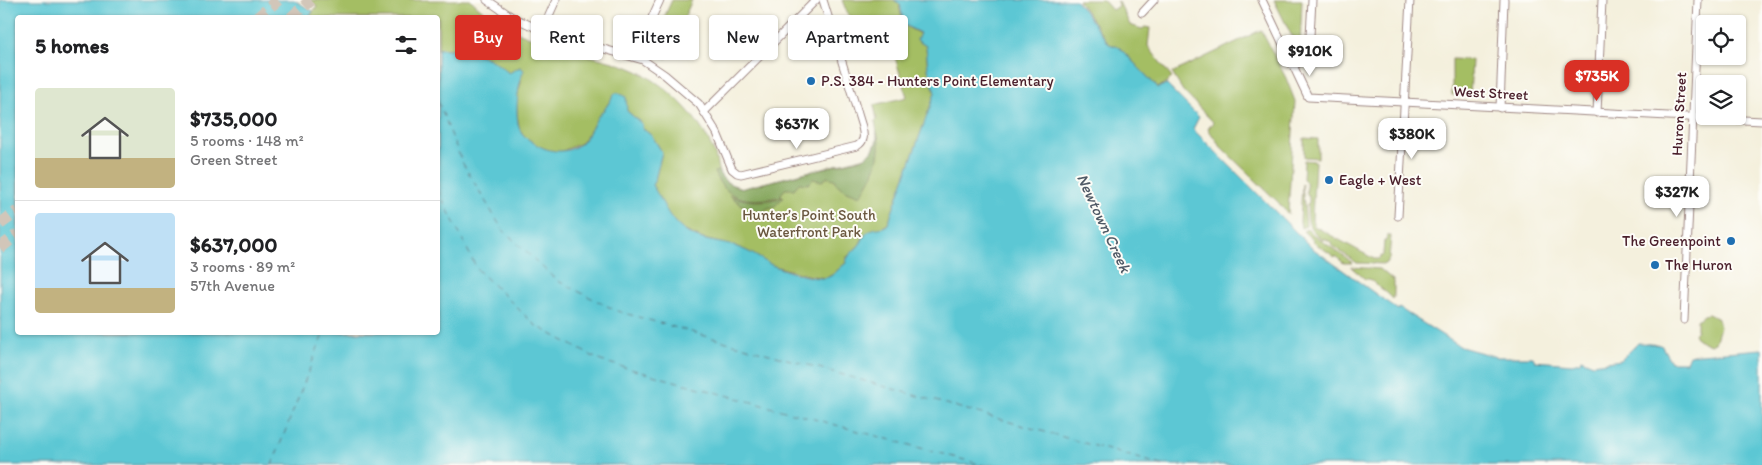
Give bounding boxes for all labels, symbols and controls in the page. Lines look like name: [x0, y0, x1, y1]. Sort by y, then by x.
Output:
chip: Buy: [455, 15, 521, 60]
chip: Rent: [531, 15, 603, 60]
chip: Filters: [613, 15, 699, 60]
chip: New: [709, 15, 778, 60]
chip: Apartment: [788, 15, 908, 60]
map controls: [1696, 15, 1746, 125]
button: locate: [1696, 15, 1746, 65]
icon: filters: [392, 31, 420, 59]
text: 5 homes: [35, 33, 109, 58]
pin: $910K: [1275, 34, 1345, 77]
text: $910K: [1288, 41, 1332, 60]
pin: $735K: [1562, 59, 1632, 102]
text: $735K: [1575, 66, 1619, 85]
street label: Huron Street: [1668, 71, 1690, 156]
place label: P.S. 384 - Hunters Point Elementary: [821, 72, 1054, 90]
marker: P.S. 384 - Hunters Point Elementary: [805, 75, 817, 87]
button: layers: [1696, 75, 1746, 125]
street label: West Street: [1453, 82, 1529, 104]
text: $735,000: [190, 106, 277, 131]
icon: home: [75, 108, 135, 168]
pin: $637K: [762, 108, 832, 150]
text: $637K: [775, 114, 819, 133]
pin: $380K: [1377, 118, 1447, 160]
text: $380K: [1389, 124, 1435, 143]
text: 5 rooms · 148 m²: [190, 131, 304, 150]
text: Green Street: [190, 150, 277, 169]
water label: Newtown Creek: [1073, 171, 1136, 276]
place label: Eagle + West: [1339, 171, 1422, 189]
marker: Eagle + West: [1323, 174, 1335, 186]
pin: $327K: [1642, 176, 1712, 218]
text: $327K: [1655, 182, 1699, 201]
park label: Hunter’s Point South Waterfront Park: [742, 206, 876, 241]
text: $637,000: [190, 232, 277, 257]
place label: The Greenpoint: [1622, 232, 1721, 250]
icon: home: [75, 233, 135, 293]
marker: The Greenpoint: [1725, 235, 1737, 247]
place label: The Huron: [1665, 256, 1733, 274]
text: 3 rooms · 89 m²: [190, 257, 295, 276]
marker: The Huron: [1649, 259, 1661, 271]
text: 57th Avenue: [190, 276, 275, 295]

